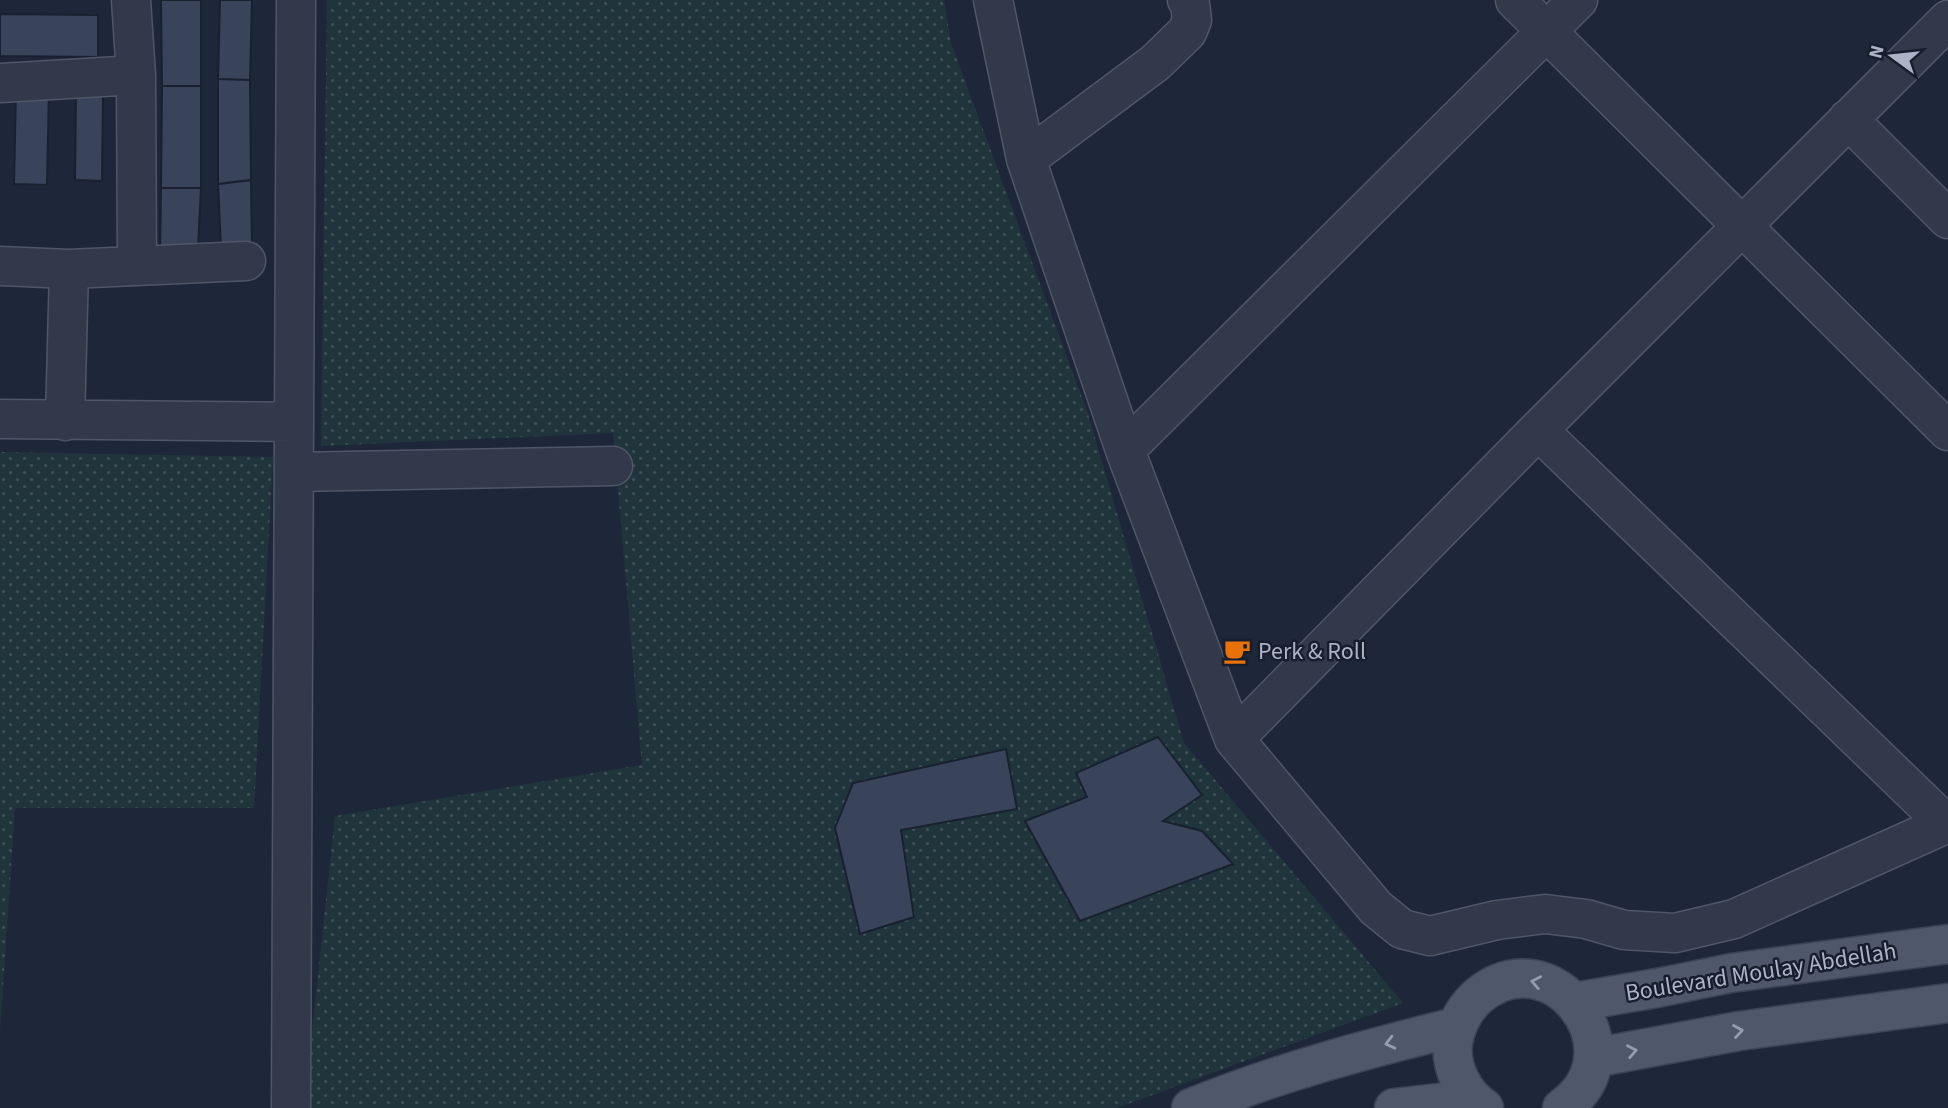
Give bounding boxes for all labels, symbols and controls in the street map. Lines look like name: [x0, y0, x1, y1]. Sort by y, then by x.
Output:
north arrow: [1857, 21, 1927, 91]
text: N: [1862, 42, 1892, 62]
place label: Perk & Roll: [1258, 634, 1366, 669]
cafe icon: Perk & Roll: [1222, 636, 1252, 666]
street label: Boulevard Moulay Abdellah: [1623, 933, 1899, 1011]
one-way arrow: [1530, 975, 1542, 990]
one-way arrow: [1732, 1024, 1744, 1039]
one-way arrow: [1384, 1035, 1396, 1049]
one-way arrow: [1626, 1044, 1638, 1059]

